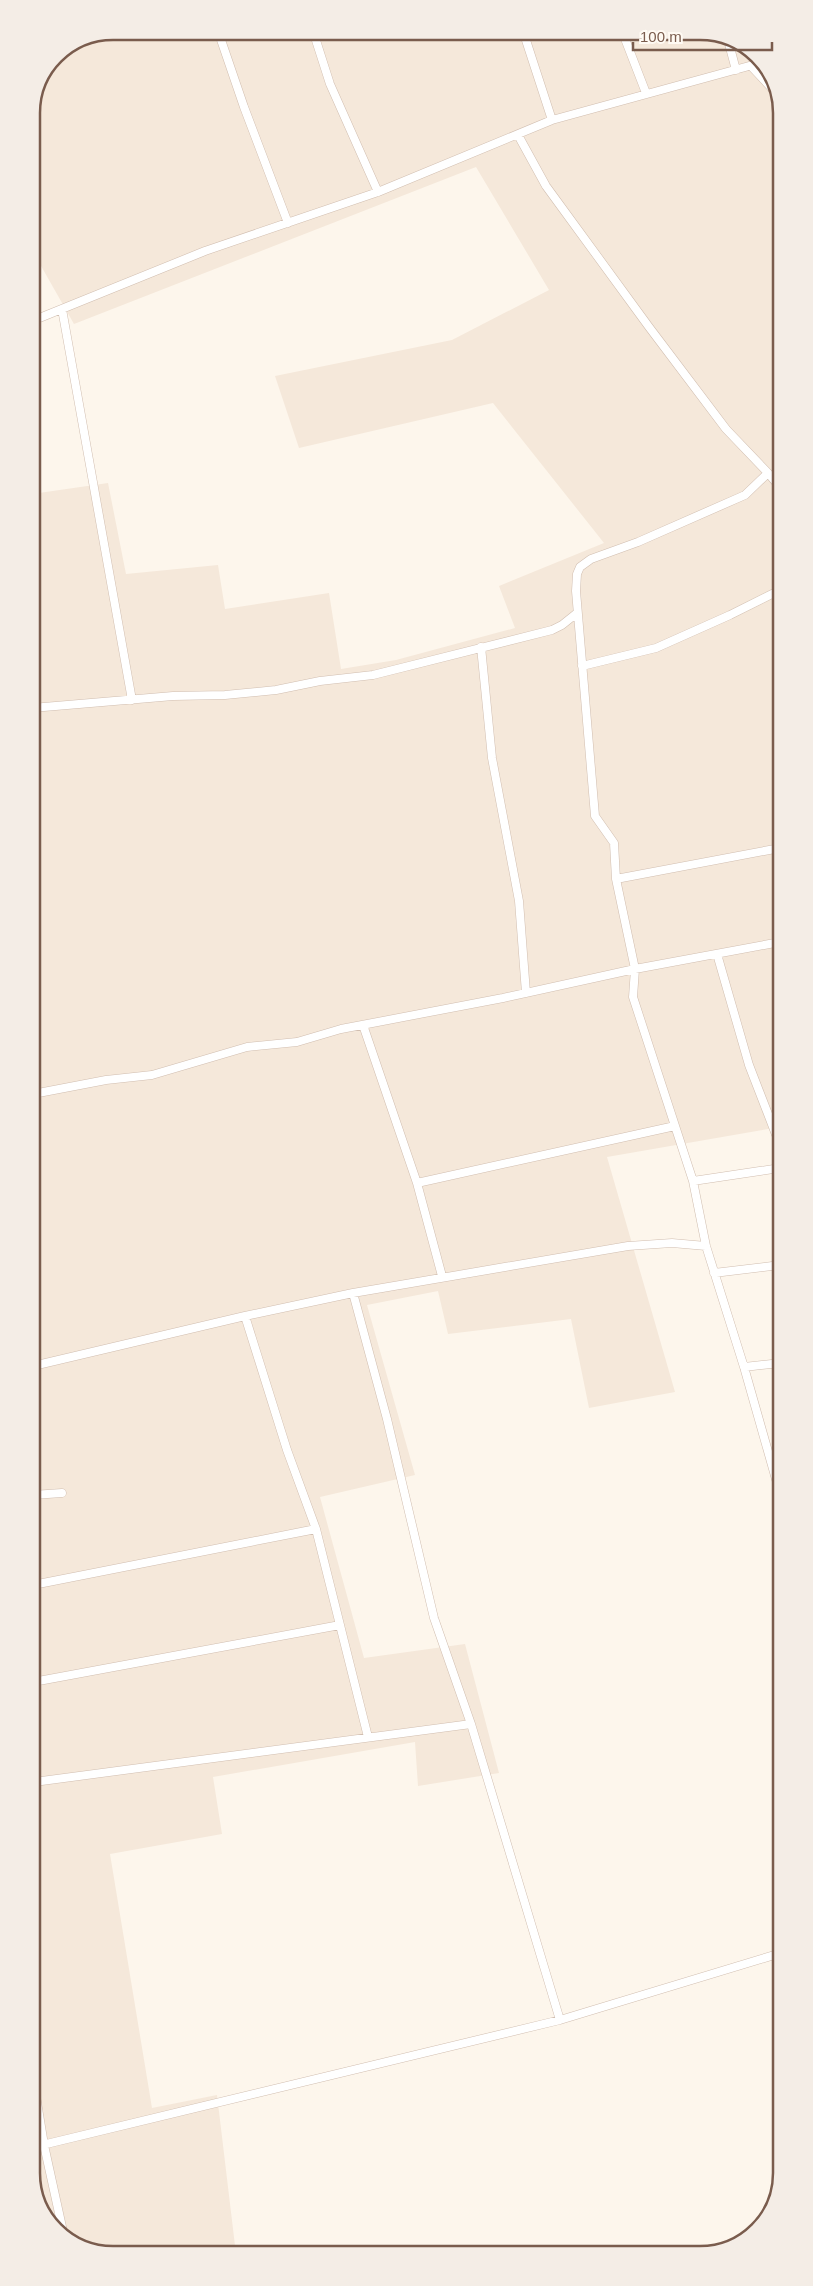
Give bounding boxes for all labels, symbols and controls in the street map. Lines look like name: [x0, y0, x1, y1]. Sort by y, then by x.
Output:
scale bar: [633, 20, 772, 52]
text: 100 m: [640, 28, 682, 45]

